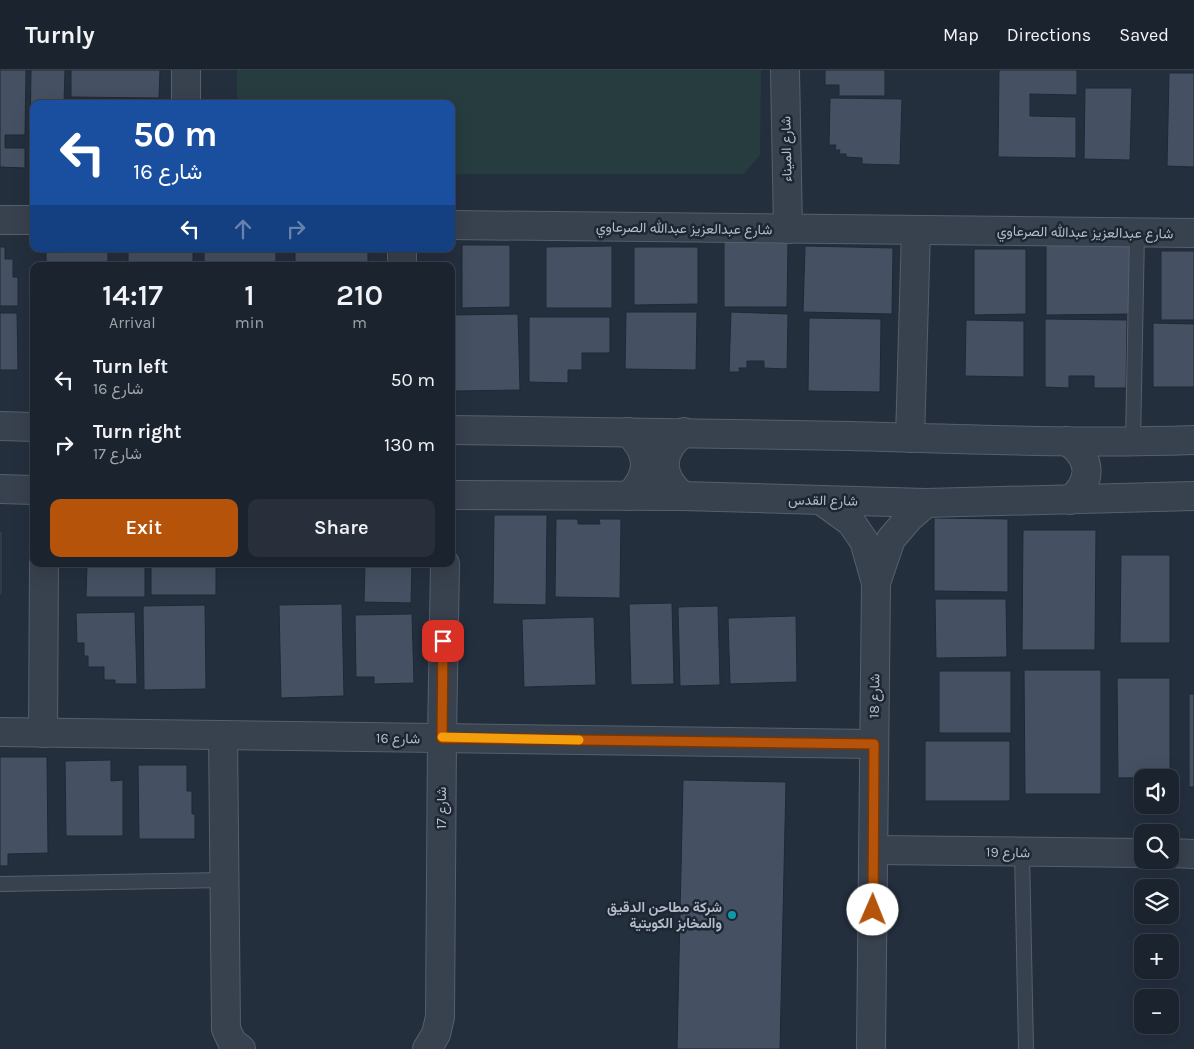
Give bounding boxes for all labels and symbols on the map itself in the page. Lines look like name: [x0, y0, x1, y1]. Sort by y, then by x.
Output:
street label: شارع الميناء: [777, 116, 798, 182]
street label: شارع عبدالعزيز عبدالله الصرعاوي: [595, 218, 772, 242]
street label: شارع عبدالعزيز عبدالله الصرعاوي: [996, 222, 1173, 246]
street label: شارع القدس: [788, 491, 858, 512]
pin: [422, 620, 464, 662]
street label: شارع 18: [866, 674, 885, 719]
street label: شارع 16: [376, 730, 420, 749]
street label: شارع 17: [433, 787, 452, 829]
street label: شارع 19: [986, 844, 1030, 863]
position arrow: [846, 883, 898, 935]
place label: شركة مطاحن الدقيق والمخابز الكويتية: [607, 899, 722, 932]
marker: شركة مطاحن الدقيق والمخابز الكويتية: [726, 909, 738, 921]

